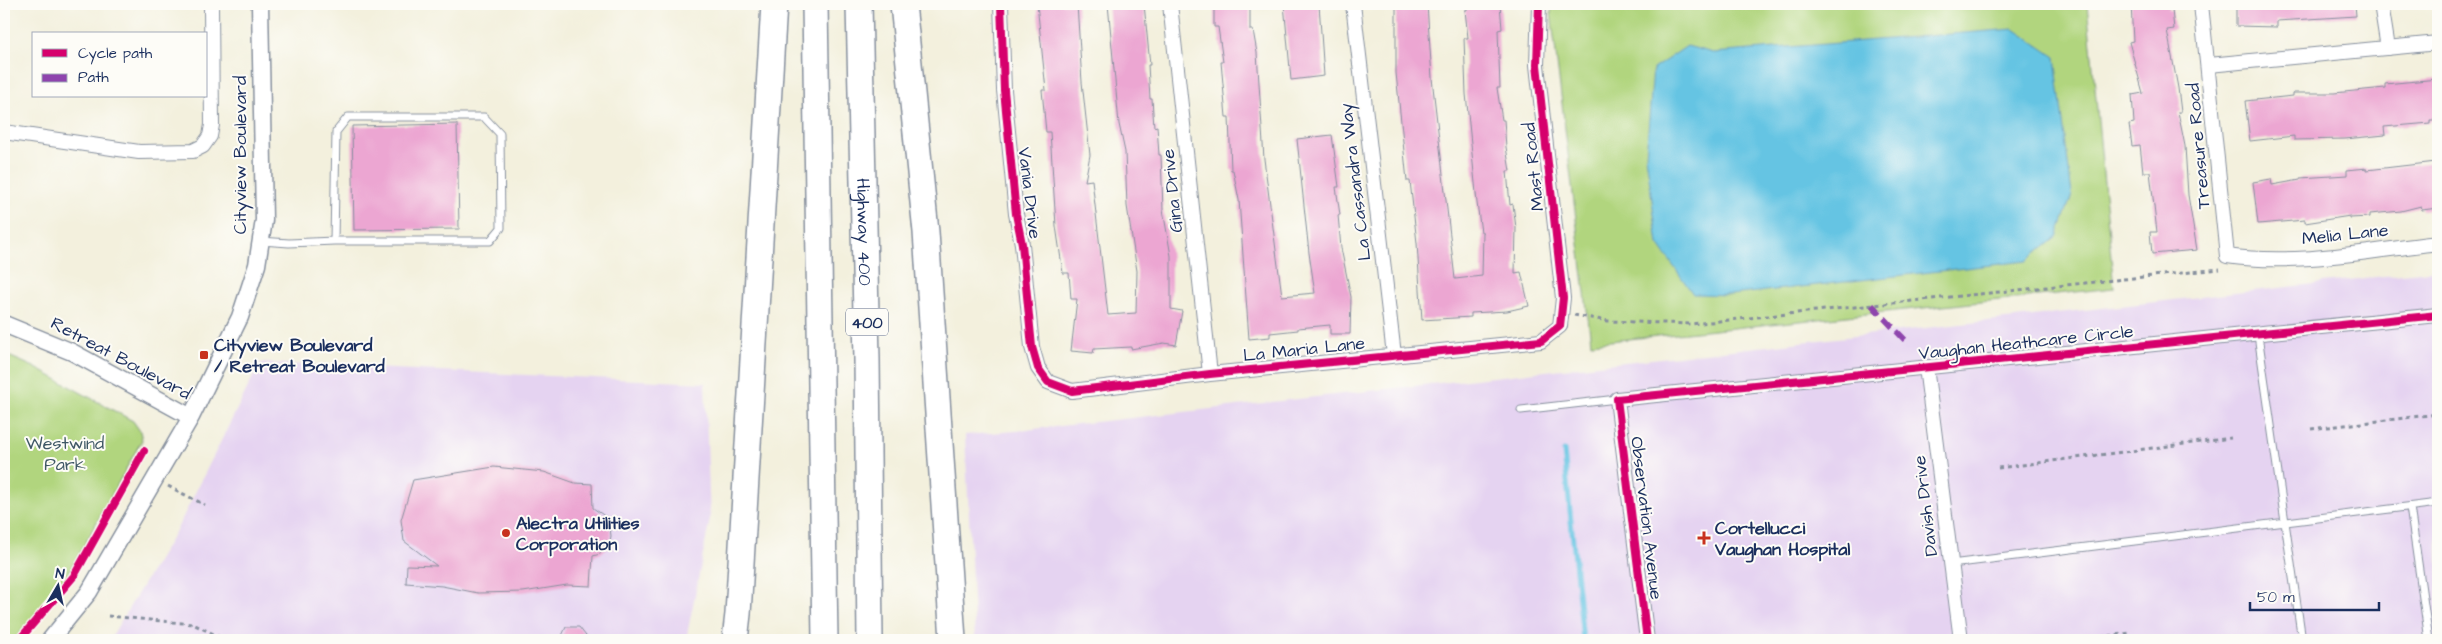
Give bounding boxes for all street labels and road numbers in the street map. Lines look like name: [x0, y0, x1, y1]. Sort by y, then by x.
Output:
street label: Cityview Boulevard: [228, 76, 254, 234]
street label: Treasure Road: [2181, 82, 2216, 210]
street label: La Cassandra Way: [1333, 102, 1379, 262]
street label: Mast Road: [1516, 121, 1551, 212]
street label: Vania Drive: [1011, 146, 1048, 240]
street label: Gina Drive: [1156, 148, 1189, 234]
street label: Highway 400: [849, 178, 877, 286]
street label: Melia Lane: [2301, 217, 2390, 251]
road number: 400: [846, 308, 888, 336]
street label: Retreat Boulevard: [46, 311, 195, 406]
street label: Vaughan Heathcare Circle: [1917, 319, 2135, 367]
street label: La Maria Lane: [1242, 331, 1366, 368]
street label: Observation Avenue: [1624, 435, 1669, 601]
street label: Davish Drive: [1907, 454, 1944, 558]

